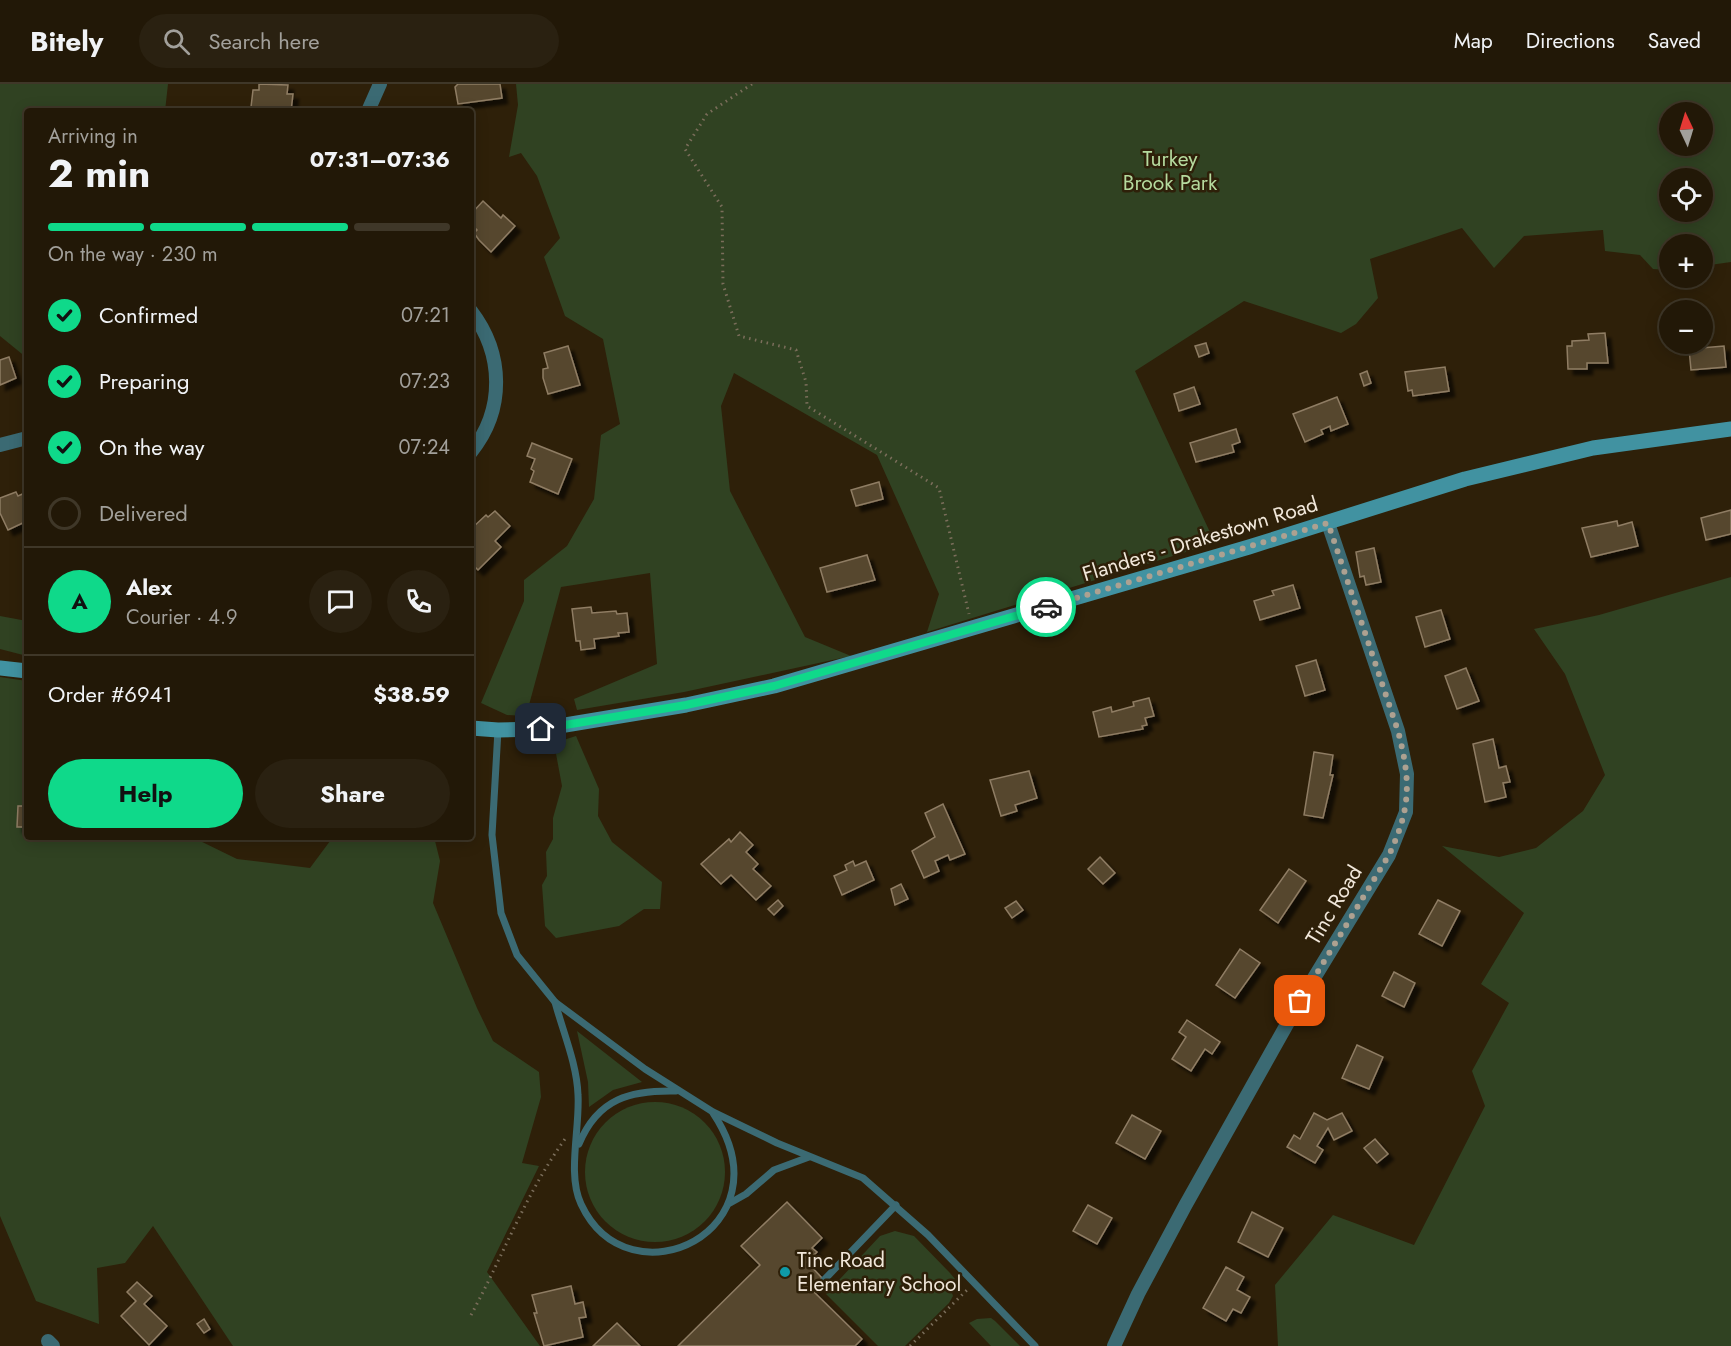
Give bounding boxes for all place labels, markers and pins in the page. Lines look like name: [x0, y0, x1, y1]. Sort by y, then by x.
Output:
pin: [515, 703, 566, 754]
pin: [1274, 975, 1325, 1026]
place label: Tinc Road Elementary School: [797, 1245, 961, 1299]
marker: Tinc Road Elementary School: [778, 1265, 792, 1279]

